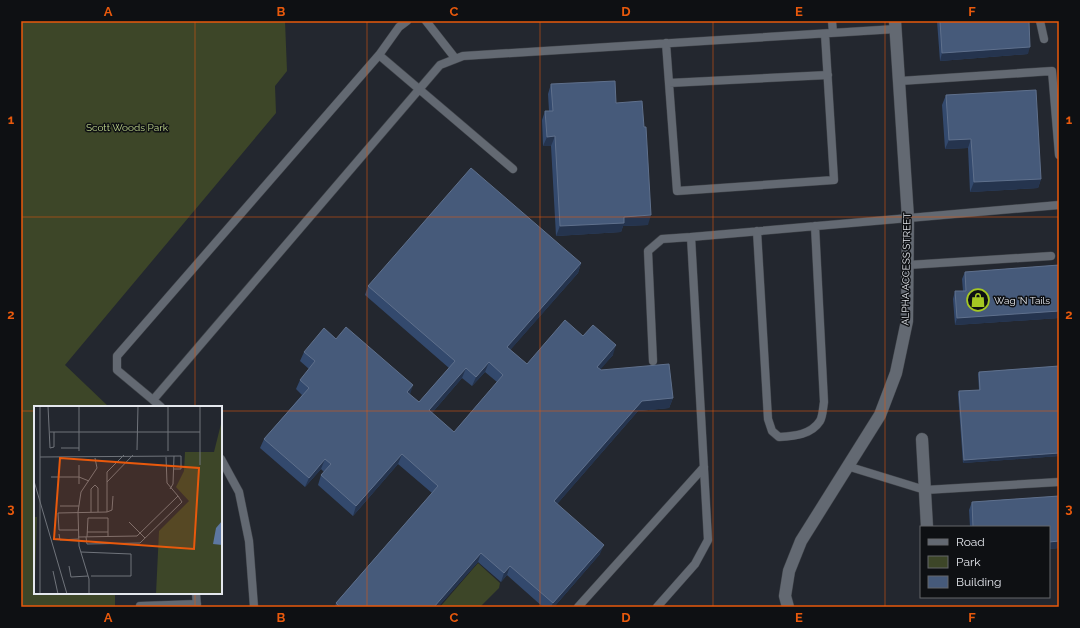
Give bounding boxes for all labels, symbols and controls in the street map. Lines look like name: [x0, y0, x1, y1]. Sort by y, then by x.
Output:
text: A: [104, 4, 113, 19]
text: B: [277, 4, 286, 19]
text: C: [450, 4, 459, 19]
text: D: [621, 4, 631, 19]
text: E: [795, 4, 803, 19]
text: F: [968, 4, 976, 19]
text: 1: [8, 112, 15, 127]
text: 1: [1066, 112, 1073, 127]
park label: Scott Woods Park: [86, 122, 169, 133]
street label: ALPHA ACCESS STREET: [900, 213, 912, 325]
shop icon: Wag 'N Tails: [965, 287, 991, 313]
place label: Wag 'N Tails: [994, 295, 1050, 306]
text: 2: [7, 307, 15, 322]
text: 2: [1065, 307, 1073, 322]
inset map: [34, 406, 222, 594]
text: 3: [7, 501, 15, 516]
text: 3: [1065, 501, 1073, 516]
legend: [920, 526, 1050, 598]
text: Road: [956, 535, 985, 549]
text: Park: [956, 555, 981, 569]
text: Building: [956, 575, 1002, 589]
text: A: [104, 610, 113, 625]
text: B: [277, 610, 286, 625]
text: C: [450, 610, 459, 625]
text: D: [621, 610, 631, 625]
text: E: [795, 610, 803, 625]
text: F: [968, 610, 976, 625]

